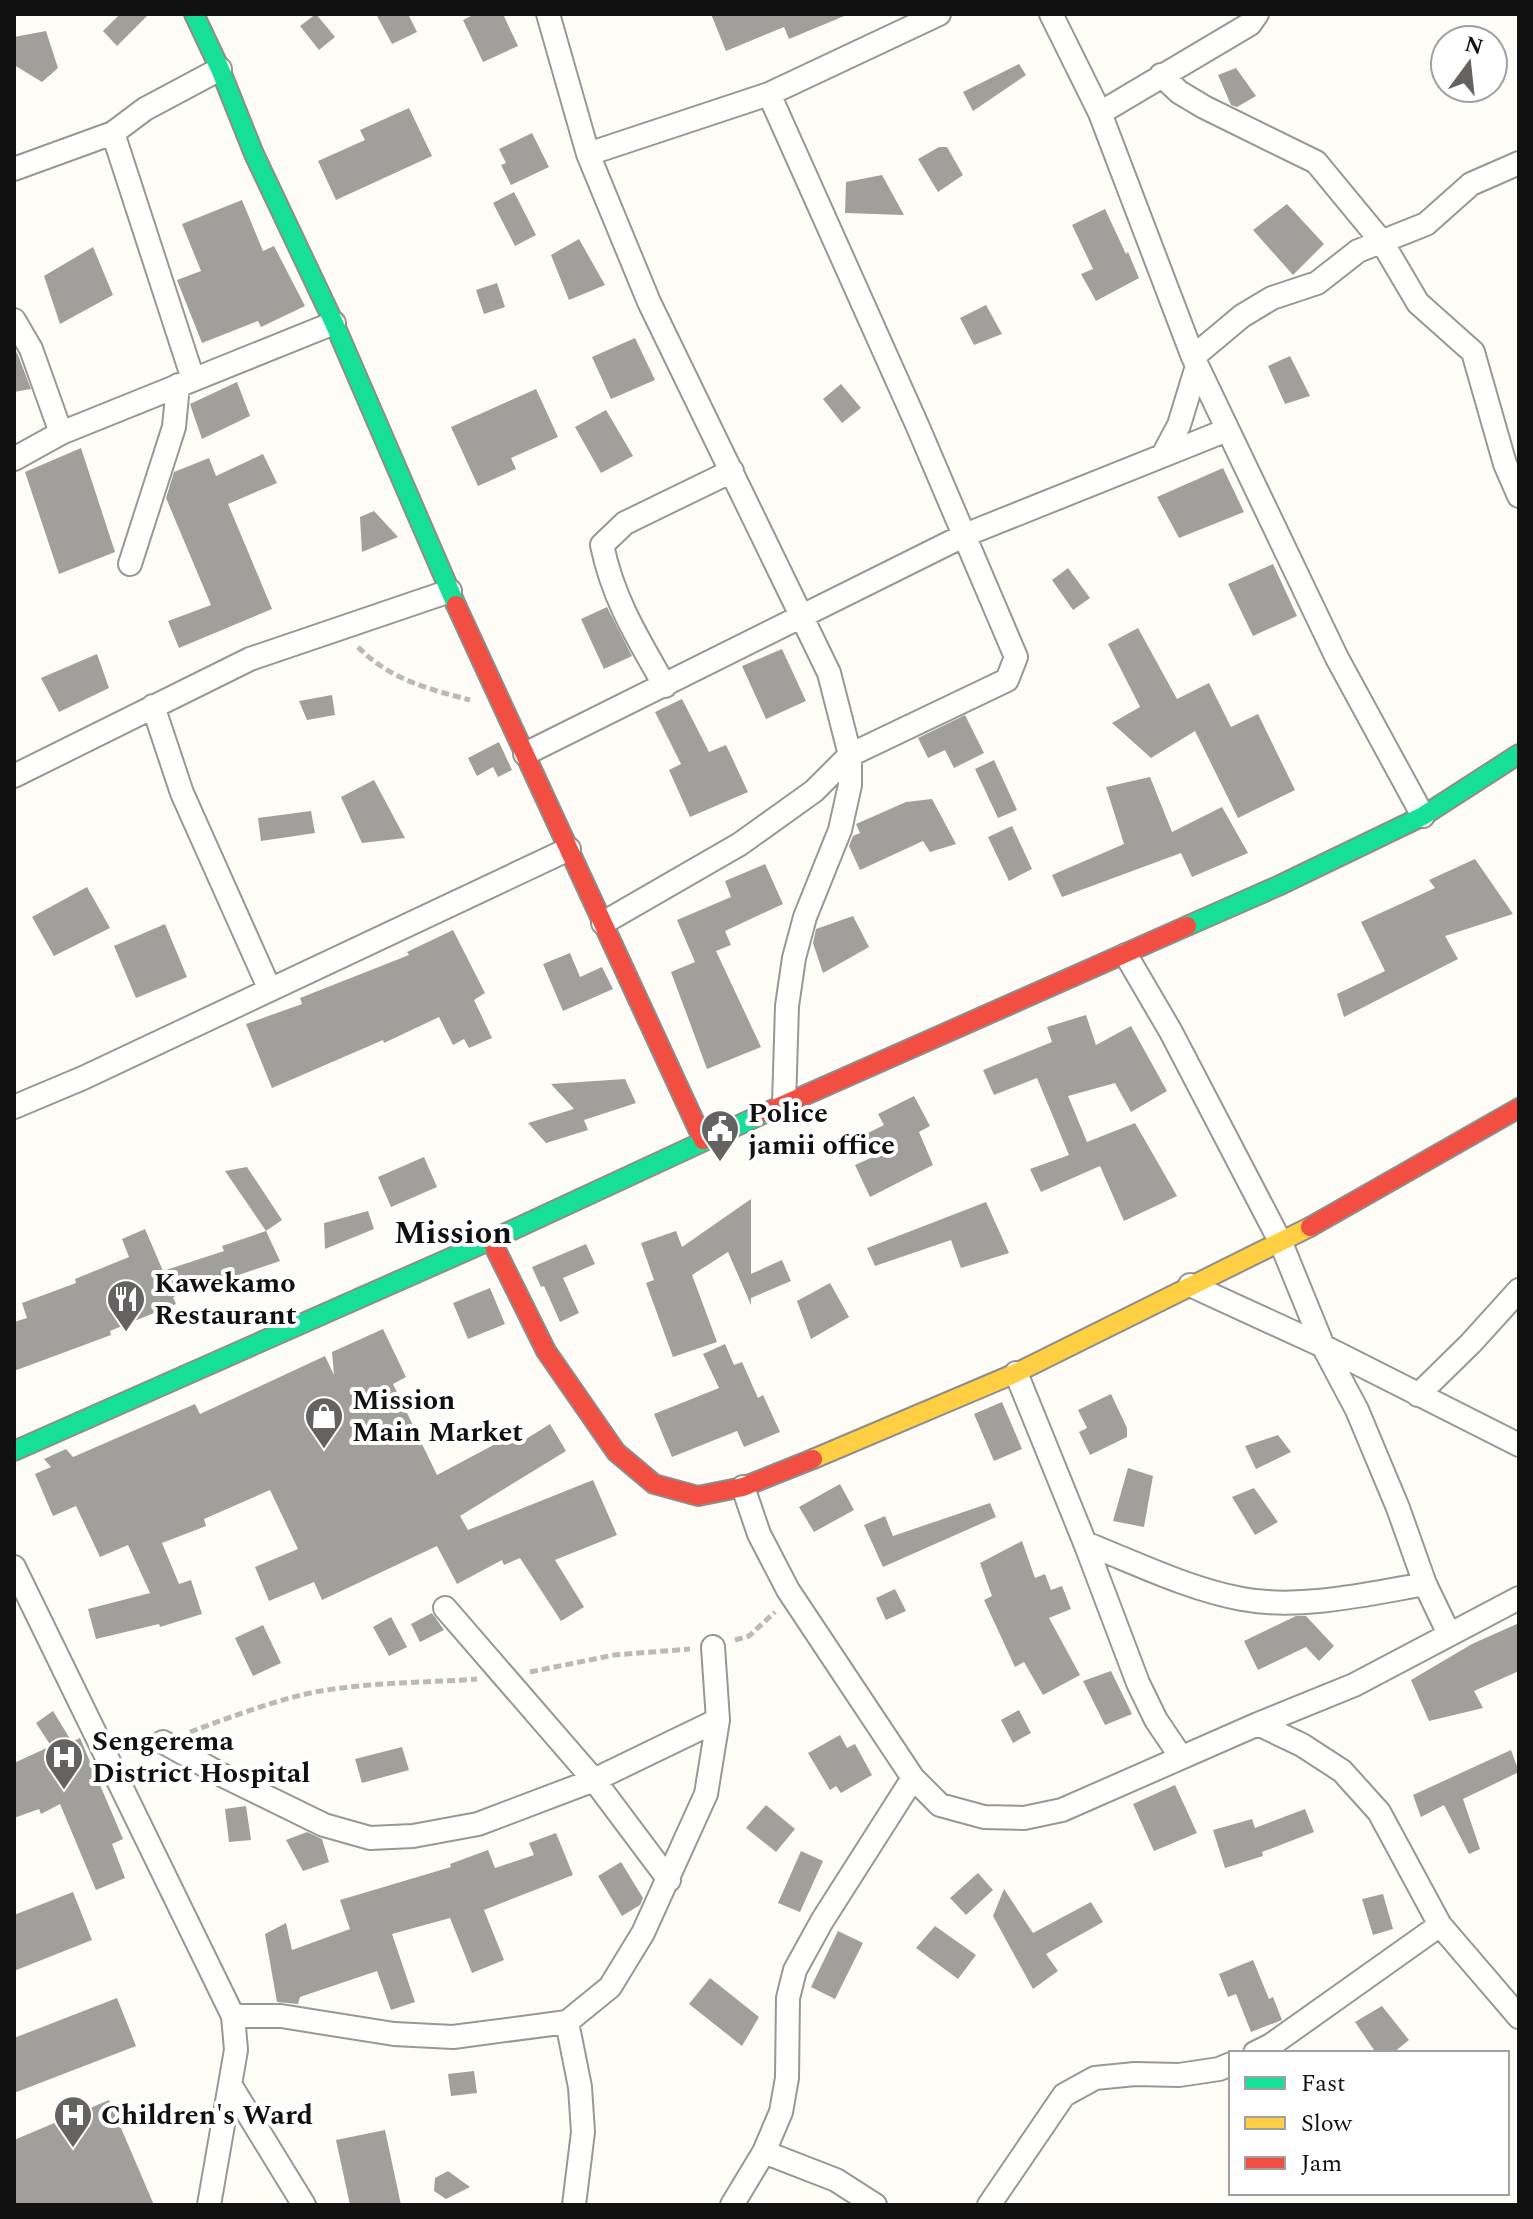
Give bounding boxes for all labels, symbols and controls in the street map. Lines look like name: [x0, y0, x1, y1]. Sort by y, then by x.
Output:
north arrow: [1429, 24, 1509, 104]
text: N: [1461, 28, 1487, 64]
place label: Police jamii office: [748, 1092, 895, 1167]
public building icon: Police jamii office: [699, 1108, 741, 1163]
district label: Mission: [394, 1209, 512, 1258]
place label: Kawekamo Restaurant: [154, 1262, 297, 1337]
restaurant icon: Kawekamo Restaurant: [105, 1278, 147, 1333]
place label: Mission Main Market: [352, 1379, 523, 1454]
shop icon: Mission Main Market: [303, 1395, 345, 1450]
place label: Sengerema District Hospital: [92, 1720, 311, 1795]
hospital icon: Sengerema District Hospital: [43, 1736, 85, 1791]
legend: [1229, 2051, 1509, 2195]
text: Fast: [1301, 2066, 1346, 2102]
hospital icon: Children's Ward: [52, 2094, 94, 2149]
place label: Children's Ward: [101, 2094, 313, 2137]
text: Slow: [1301, 2106, 1353, 2142]
text: Jam: [1301, 2146, 1342, 2182]

